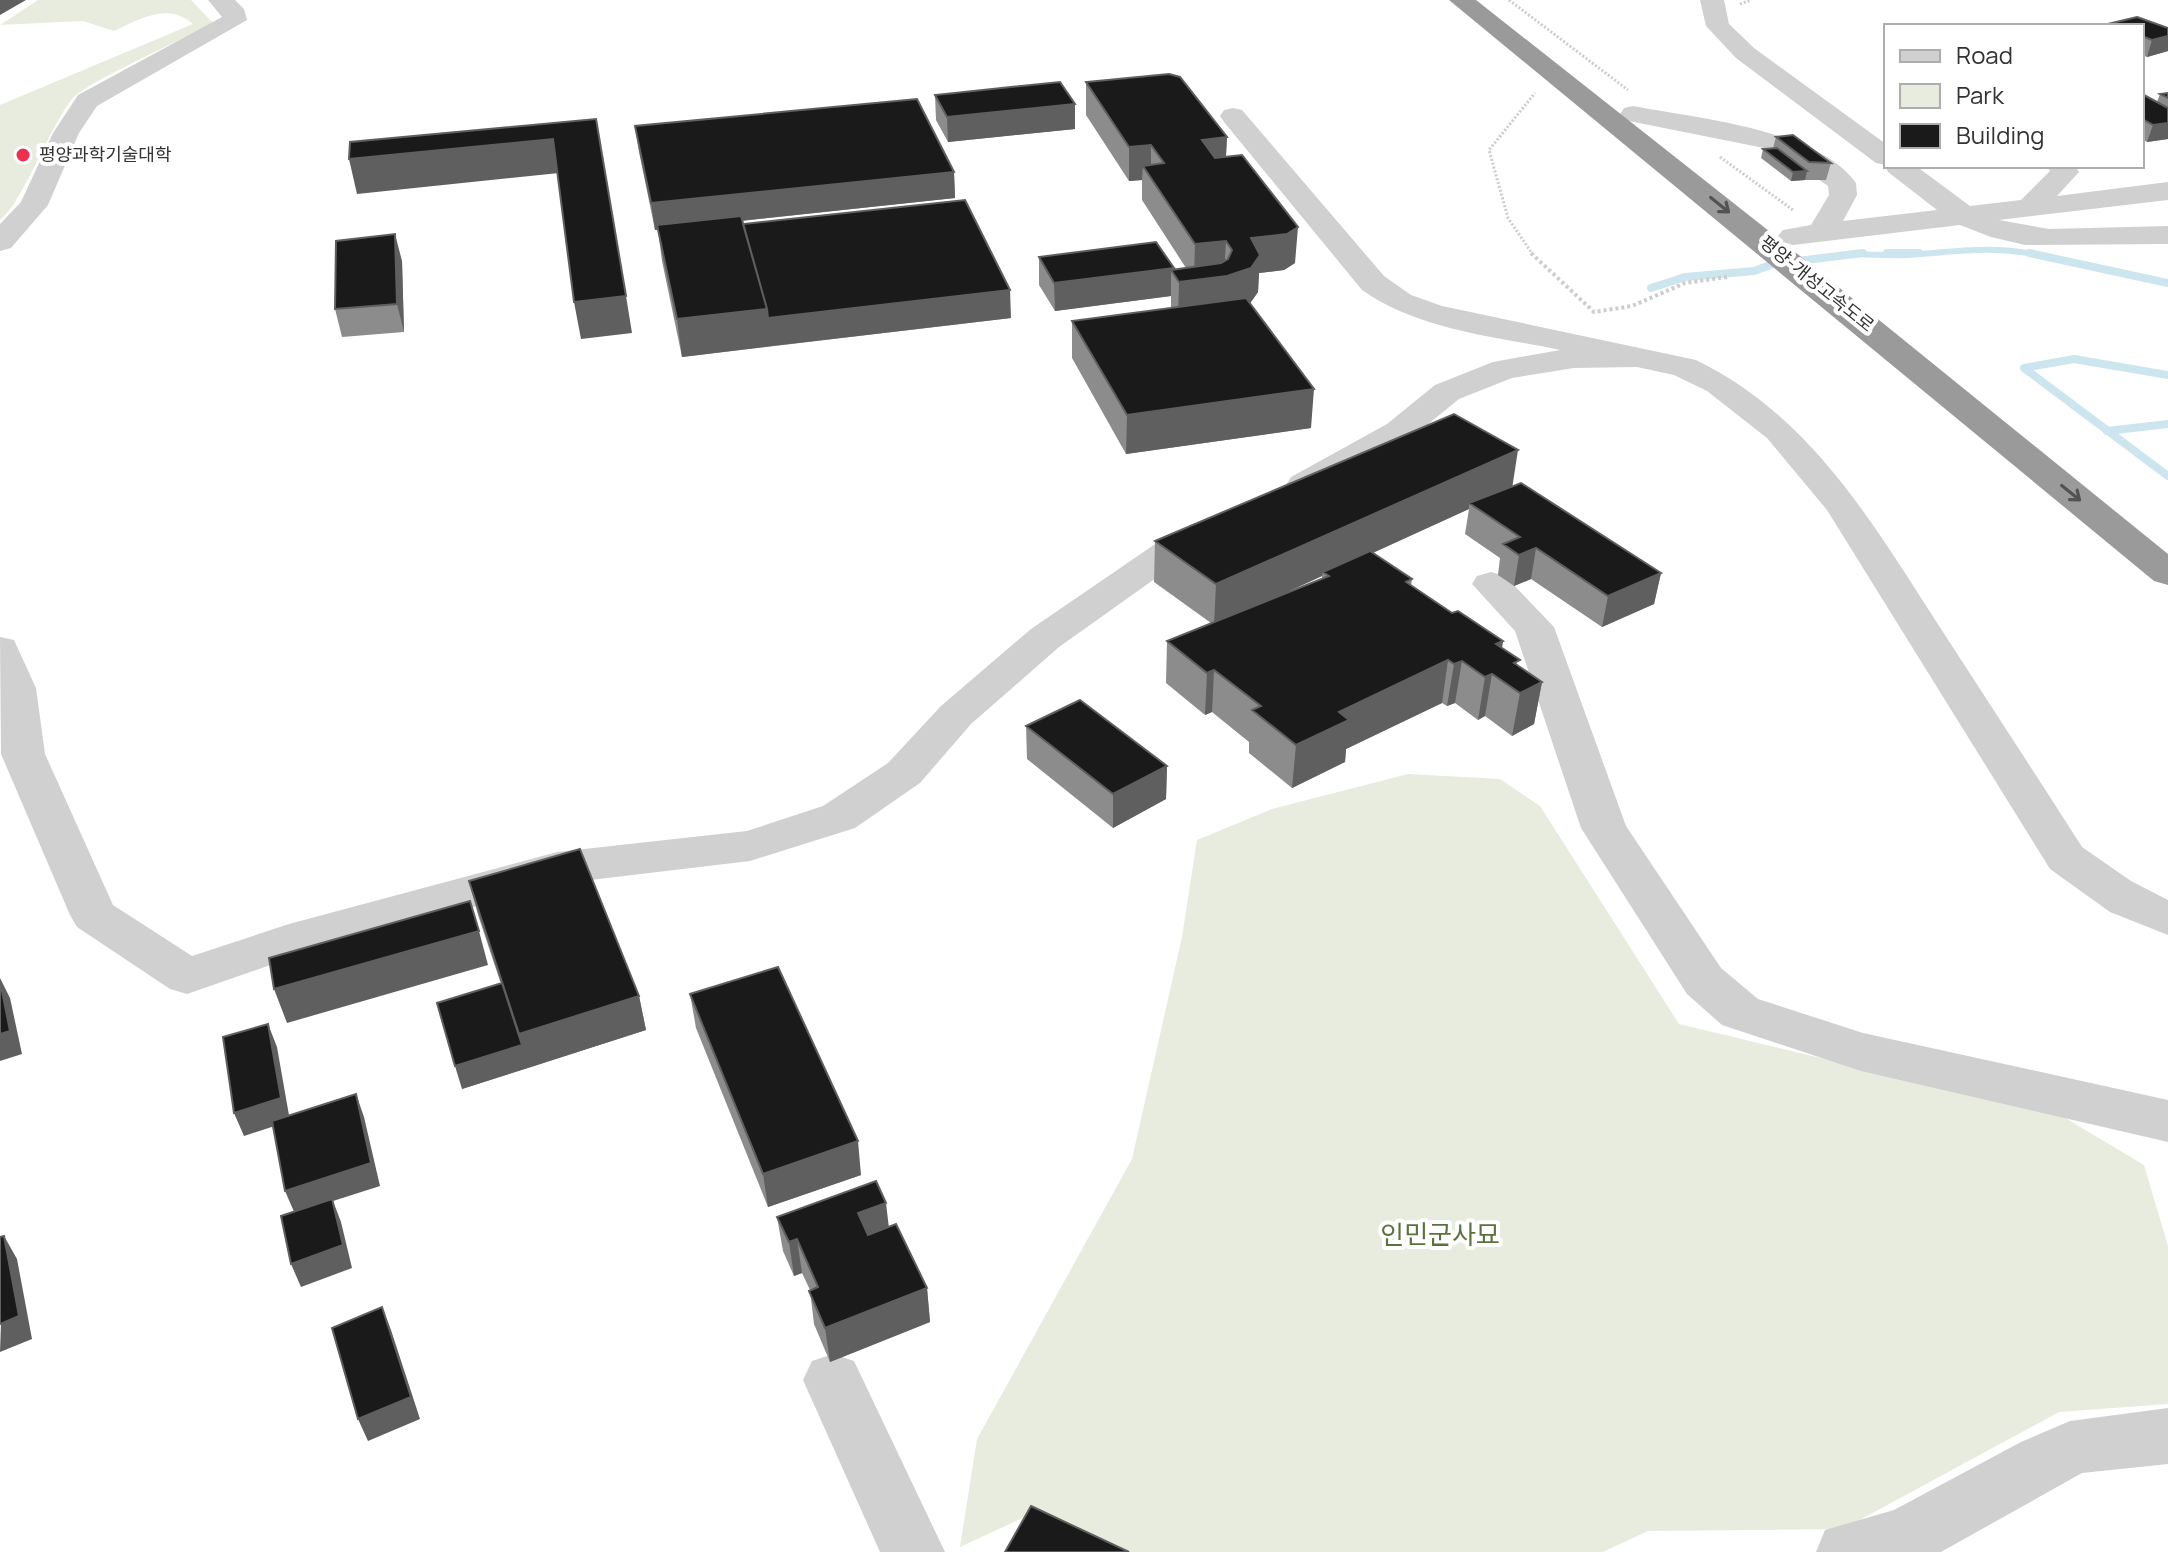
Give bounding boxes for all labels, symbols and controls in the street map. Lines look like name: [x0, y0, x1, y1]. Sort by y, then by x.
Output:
legend: [1884, 24, 2144, 168]
text: Road: [1956, 38, 2013, 71]
text: Park: [1956, 78, 2005, 111]
text: Building: [1956, 118, 2044, 151]
place label: 평양과학기술대학: [39, 142, 171, 166]
marker: 평양과학기술대학: [14, 146, 32, 164]
one-way arrow: [1709, 196, 1730, 214]
street label: 평양-개성고속도로: [1756, 230, 1880, 337]
one-way arrow: [2060, 484, 2081, 502]
park label: 인민군사묘: [1380, 1216, 1500, 1252]

